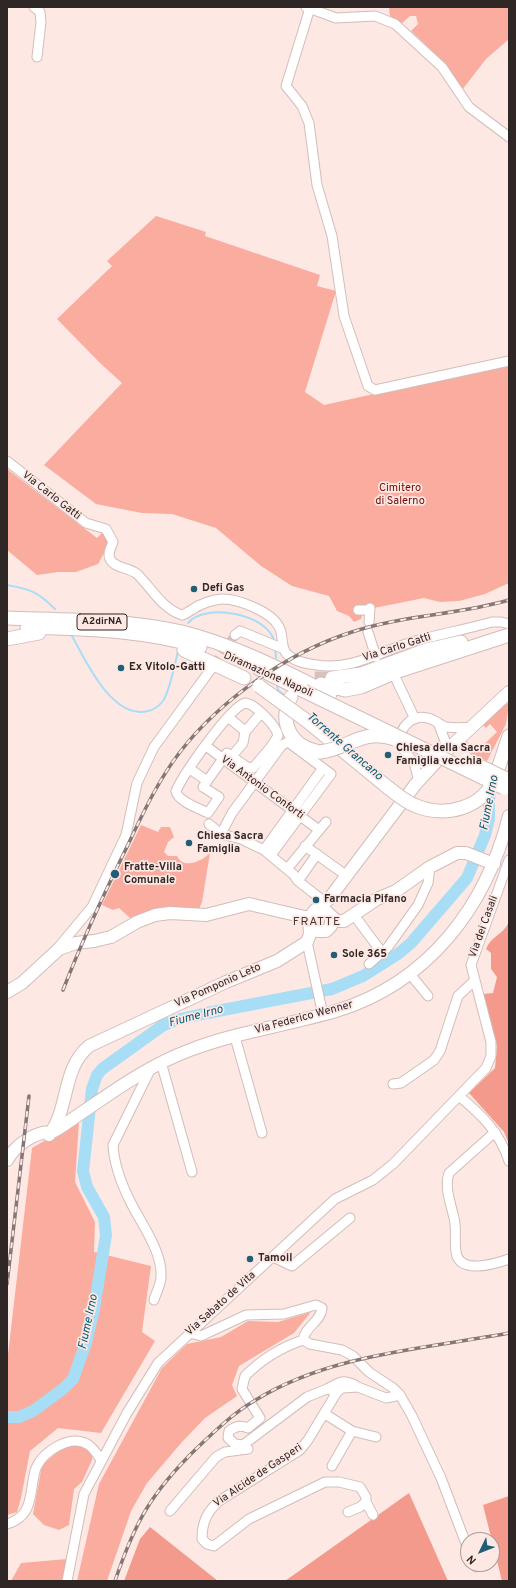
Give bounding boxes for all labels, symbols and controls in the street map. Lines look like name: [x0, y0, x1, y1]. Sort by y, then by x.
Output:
street label: Via Carlo Gatti: [19, 469, 83, 523]
park label: Cimitero di Salerno: [375, 482, 425, 508]
place label: Defi Gas: [202, 582, 245, 596]
marker: Defi Gas: [189, 584, 199, 594]
road number: A2dirNA: [77, 614, 127, 630]
street label: Via Carlo Gatti: [361, 631, 433, 665]
street label: Diramazione Napoli: [221, 649, 315, 701]
place label: Ex Vitolo-Gatti: [129, 661, 205, 675]
marker: Ex Vitolo-Gatti: [116, 663, 126, 673]
water label: Torrente Grancano: [303, 710, 385, 784]
place label: Chiesa della Sacra Famiglia vecchia: [396, 742, 490, 768]
marker: Chiesa della Sacra Famiglia vecchia: [383, 750, 393, 760]
street label: Via Antonio Conforti: [218, 753, 306, 823]
water label: Fiume Irno: [478, 774, 502, 832]
place label: Chiesa Sacra Famiglia: [197, 830, 263, 856]
marker: Chiesa Sacra Famiglia: [184, 838, 194, 848]
place label: Fratte-Villa Comunale: [124, 861, 182, 887]
marker: Fratte-Villa Comunale: [109, 868, 121, 880]
place label: Farmacia Pifano: [324, 893, 407, 907]
street label: Via dei Casali: [467, 894, 501, 960]
marker: Farmacia Pifano: [311, 895, 321, 905]
district label: FRATTE: [293, 916, 341, 930]
place label: Sole 365: [342, 948, 387, 962]
marker: Sole 365: [329, 950, 339, 960]
street label: Via Pomponio Leto: [173, 961, 263, 1011]
street label: Via Federico Wenner: [253, 999, 355, 1037]
water label: Fiume Irno: [167, 1003, 225, 1031]
place label: Tamoil: [258, 1252, 292, 1266]
marker: Tamoil: [245, 1254, 255, 1264]
street label: Via Sabato de Vita: [183, 1269, 259, 1339]
water label: Fiume Irno: [76, 1293, 102, 1351]
street label: Via Alcide de Gasperi: [211, 1441, 305, 1511]
north arrow: [460, 1532, 500, 1572]
text: N: [464, 1552, 480, 1567]

